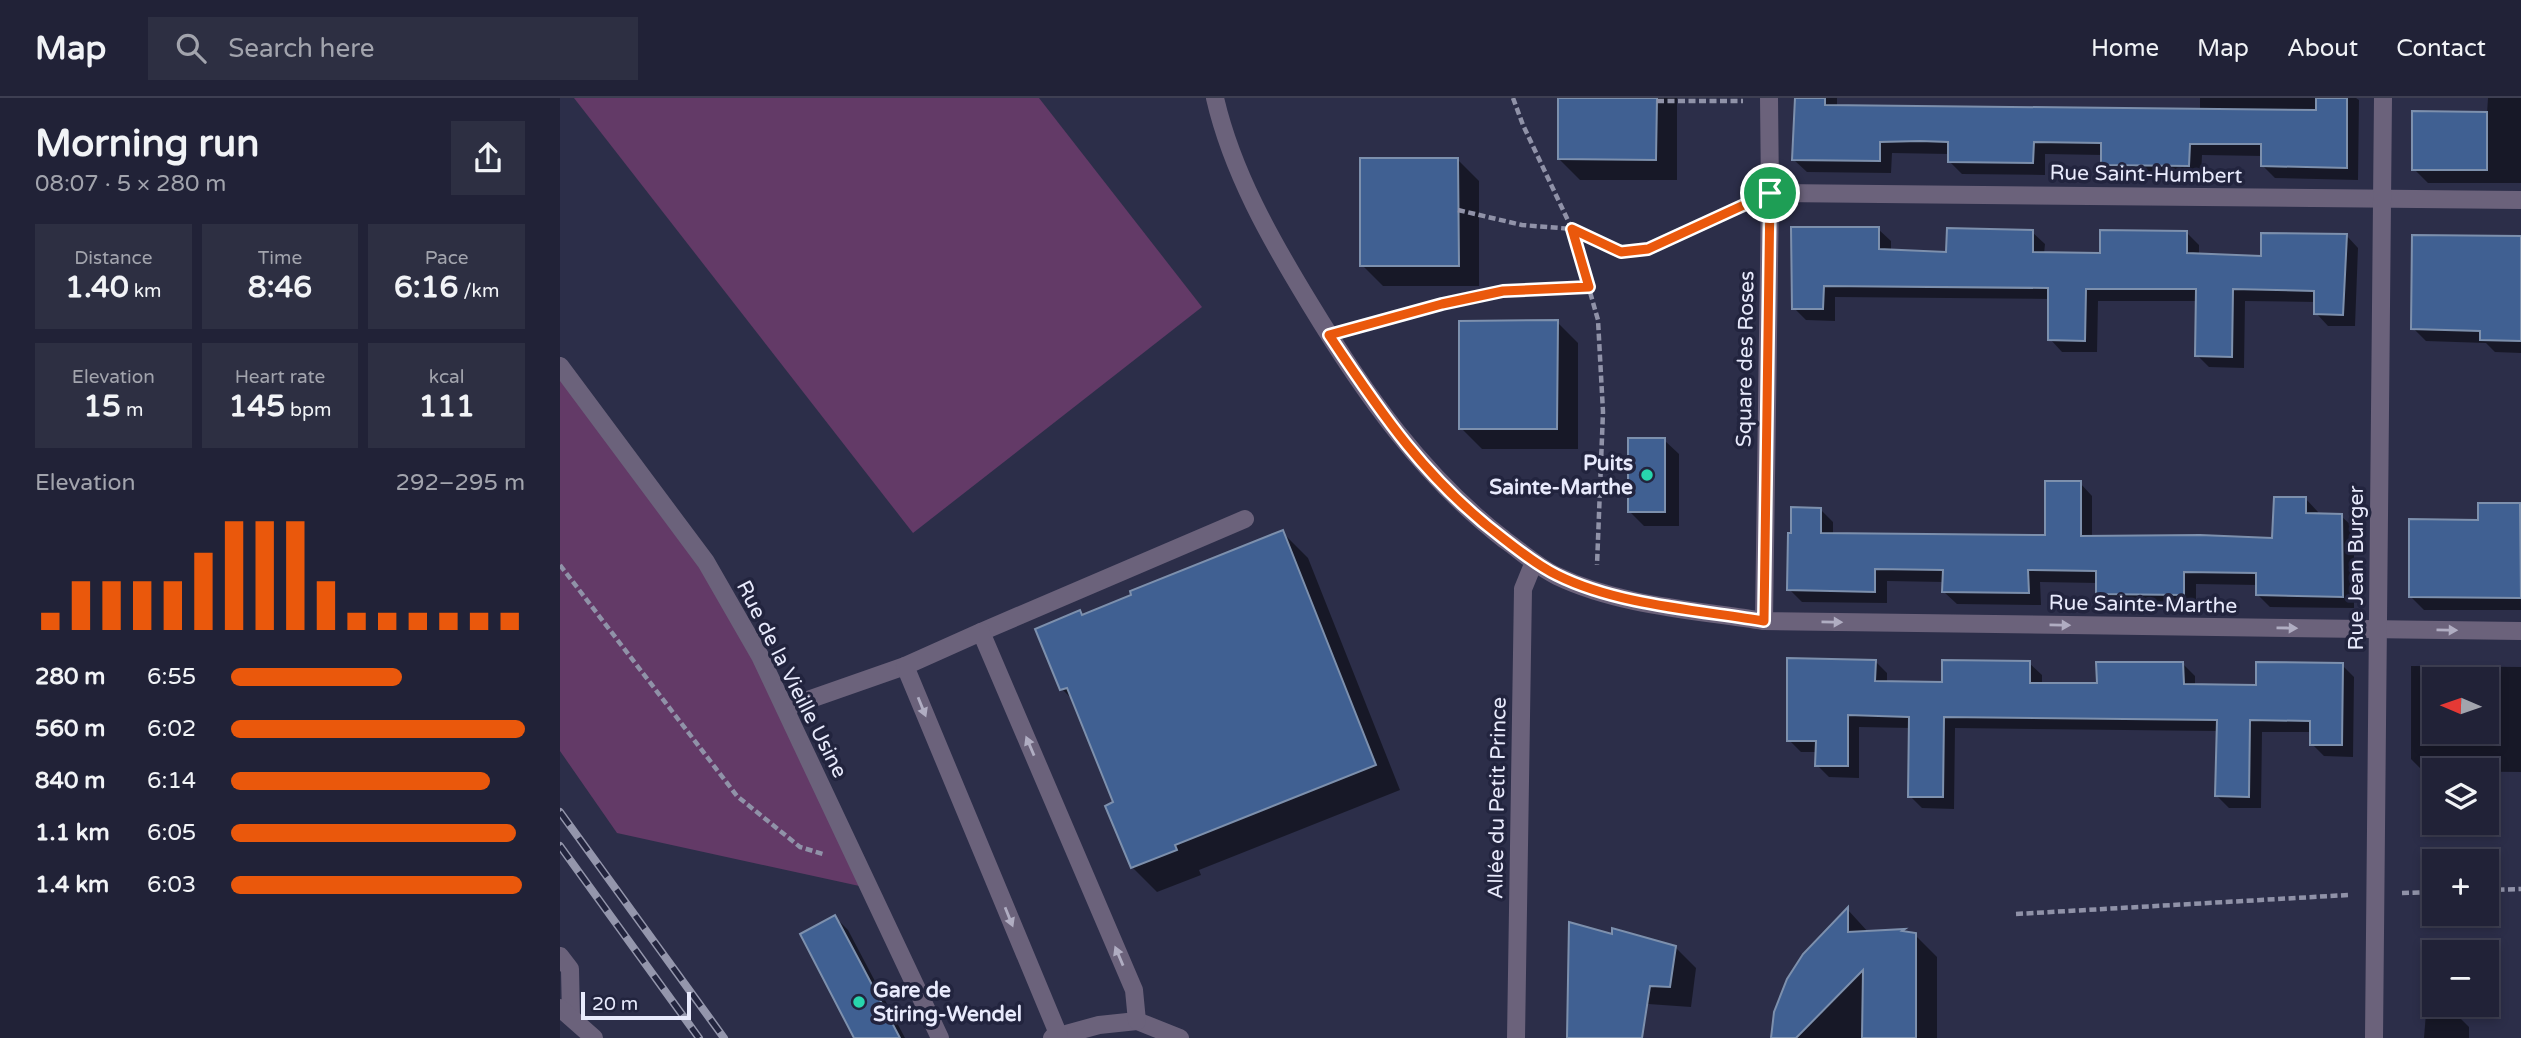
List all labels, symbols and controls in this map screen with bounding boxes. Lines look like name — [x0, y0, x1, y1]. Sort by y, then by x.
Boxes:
search box — [148, 17, 638, 80]
text: Map — [35, 29, 106, 68]
icon: search — [172, 29, 210, 67]
text: Search here — [228, 33, 374, 64]
text: Home — [2091, 34, 2159, 63]
text: Map — [2197, 34, 2249, 63]
text: About — [2287, 34, 2358, 63]
text: Contact — [2396, 34, 2486, 63]
text: Morning run — [35, 121, 259, 167]
button: share — [451, 121, 525, 195]
street label: Rue Saint-Humbert — [2049, 160, 2243, 189]
pin — [1740, 163, 1800, 223]
text: 08:07 · 5 × 280 m — [35, 170, 226, 198]
icon: arrive — [1751, 174, 1789, 212]
text: Distance — [74, 247, 152, 269]
text: Time — [258, 247, 302, 269]
text: Pace — [425, 247, 469, 269]
text: 1.40 — [65, 269, 129, 306]
text: 8:46 — [248, 269, 312, 306]
text: 6:16 — [394, 269, 458, 306]
street label: Square des Roses — [1731, 271, 1760, 447]
text: km — [129, 280, 162, 302]
text: /km — [458, 280, 499, 302]
text: Elevation — [72, 366, 155, 388]
text: Heart rate — [235, 366, 325, 388]
text: kcal — [429, 366, 465, 388]
text: 15 — [83, 388, 121, 425]
text: 145 — [229, 388, 285, 425]
text: 111 — [418, 388, 475, 425]
text: m — [121, 399, 143, 421]
text: bpm — [285, 399, 331, 421]
place label: Puits Sainte-Marthe — [1489, 451, 1633, 500]
marker: Puits Sainte-Marthe — [1639, 467, 1655, 483]
text: Elevation — [35, 469, 136, 497]
text: 292–295 m — [396, 469, 525, 497]
street label: Rue Jean Burger — [2344, 486, 2369, 650]
street label: Rue de la Vieille Usine — [731, 576, 852, 782]
street label: Rue Sainte-Marthe — [2048, 590, 2238, 619]
one-way arrow — [1822, 616, 1844, 628]
one-way arrow — [2049, 619, 2071, 631]
one-way arrow — [2277, 622, 2299, 634]
one-way arrow — [2436, 624, 2458, 636]
text: 280 m — [35, 663, 105, 691]
text: 6:55 — [147, 663, 196, 691]
north arrow — [2422, 667, 2499, 744]
map controls — [2422, 667, 2499, 1017]
one-way arrow — [917, 697, 928, 718]
street label: Allée du Petit Prince — [1483, 697, 1512, 899]
text: 560 m — [35, 715, 105, 743]
text: 6:02 — [147, 715, 196, 743]
one-way arrow — [1024, 736, 1035, 757]
button: layers — [2422, 758, 2499, 835]
text: 840 m — [35, 767, 105, 795]
text: 6:14 — [147, 767, 196, 795]
text: 1.1 km — [35, 819, 110, 847]
text: 6:05 — [147, 819, 196, 847]
button: + — [2422, 849, 2499, 926]
text: 1.4 km — [35, 871, 109, 899]
text: 6:03 — [147, 871, 196, 899]
one-way arrow — [1004, 907, 1015, 928]
button: − — [2422, 940, 2499, 1017]
one-way arrow — [1113, 945, 1124, 966]
place label: Gare de Stiring-Wendel — [873, 978, 1022, 1027]
scale bar — [581, 989, 691, 1021]
text: 20 m — [592, 993, 638, 1015]
marker: Gare de Stiring-Wendel — [851, 994, 867, 1010]

